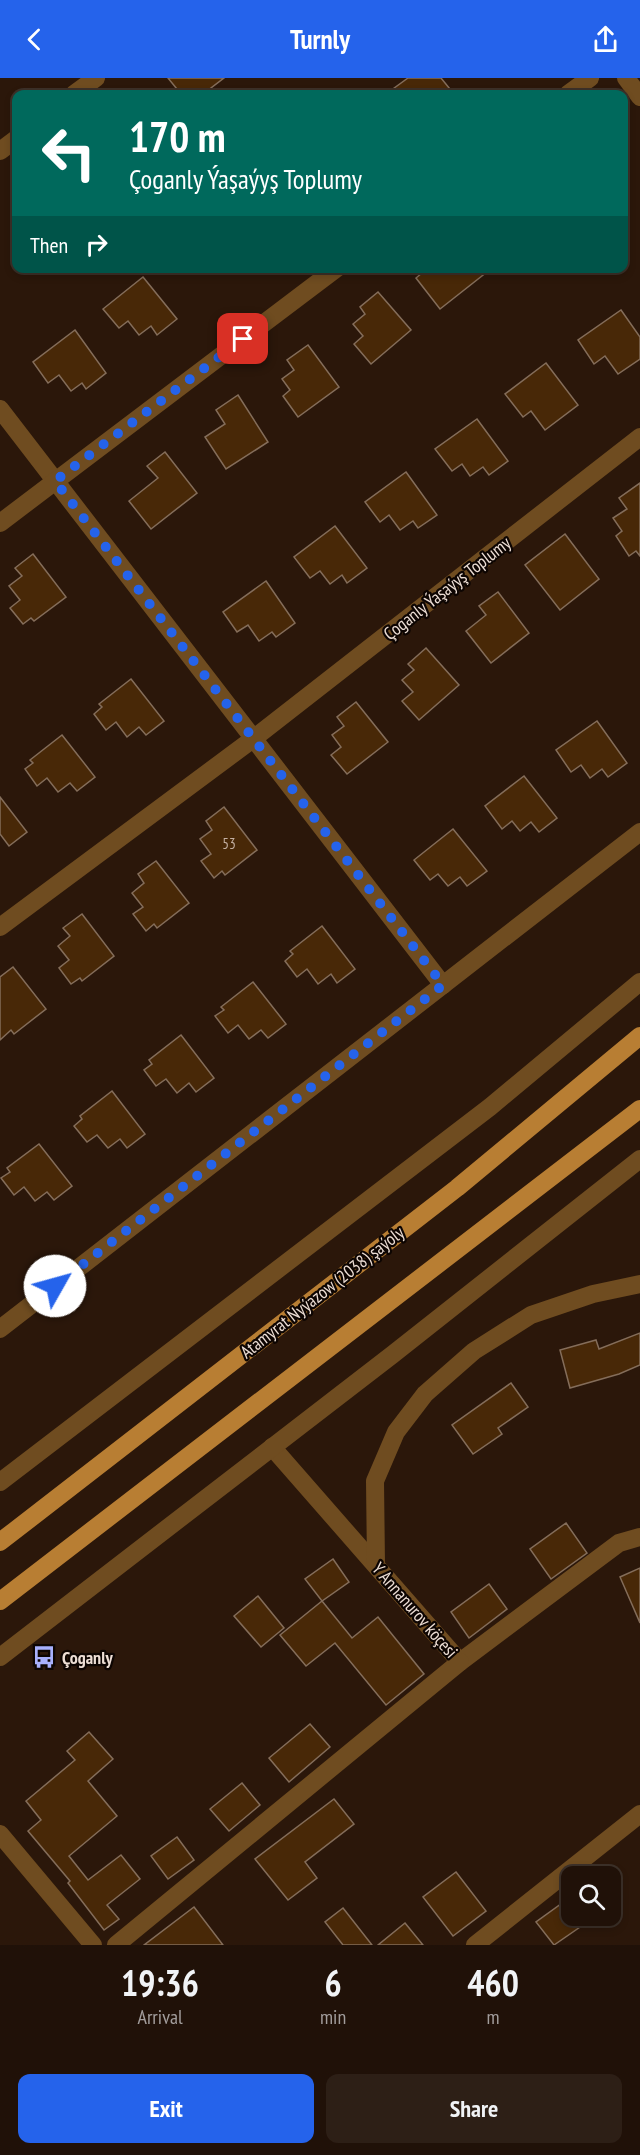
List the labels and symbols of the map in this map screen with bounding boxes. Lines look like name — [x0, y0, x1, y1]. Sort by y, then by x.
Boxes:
pin — [217, 313, 268, 364]
street label: Çoganly Ýaşaýyş Toplumy — [379, 531, 515, 645]
house number: 53 — [222, 834, 236, 853]
street label: Atamyrat Nyýazow (2038) şaýoly — [235, 1221, 409, 1363]
position arrow — [23, 1254, 87, 1318]
street label: Y Annanurov köçesi — [367, 1557, 463, 1663]
bus stop icon: Çoganly — [31, 1644, 57, 1670]
place label: Çoganly — [62, 1646, 114, 1669]

